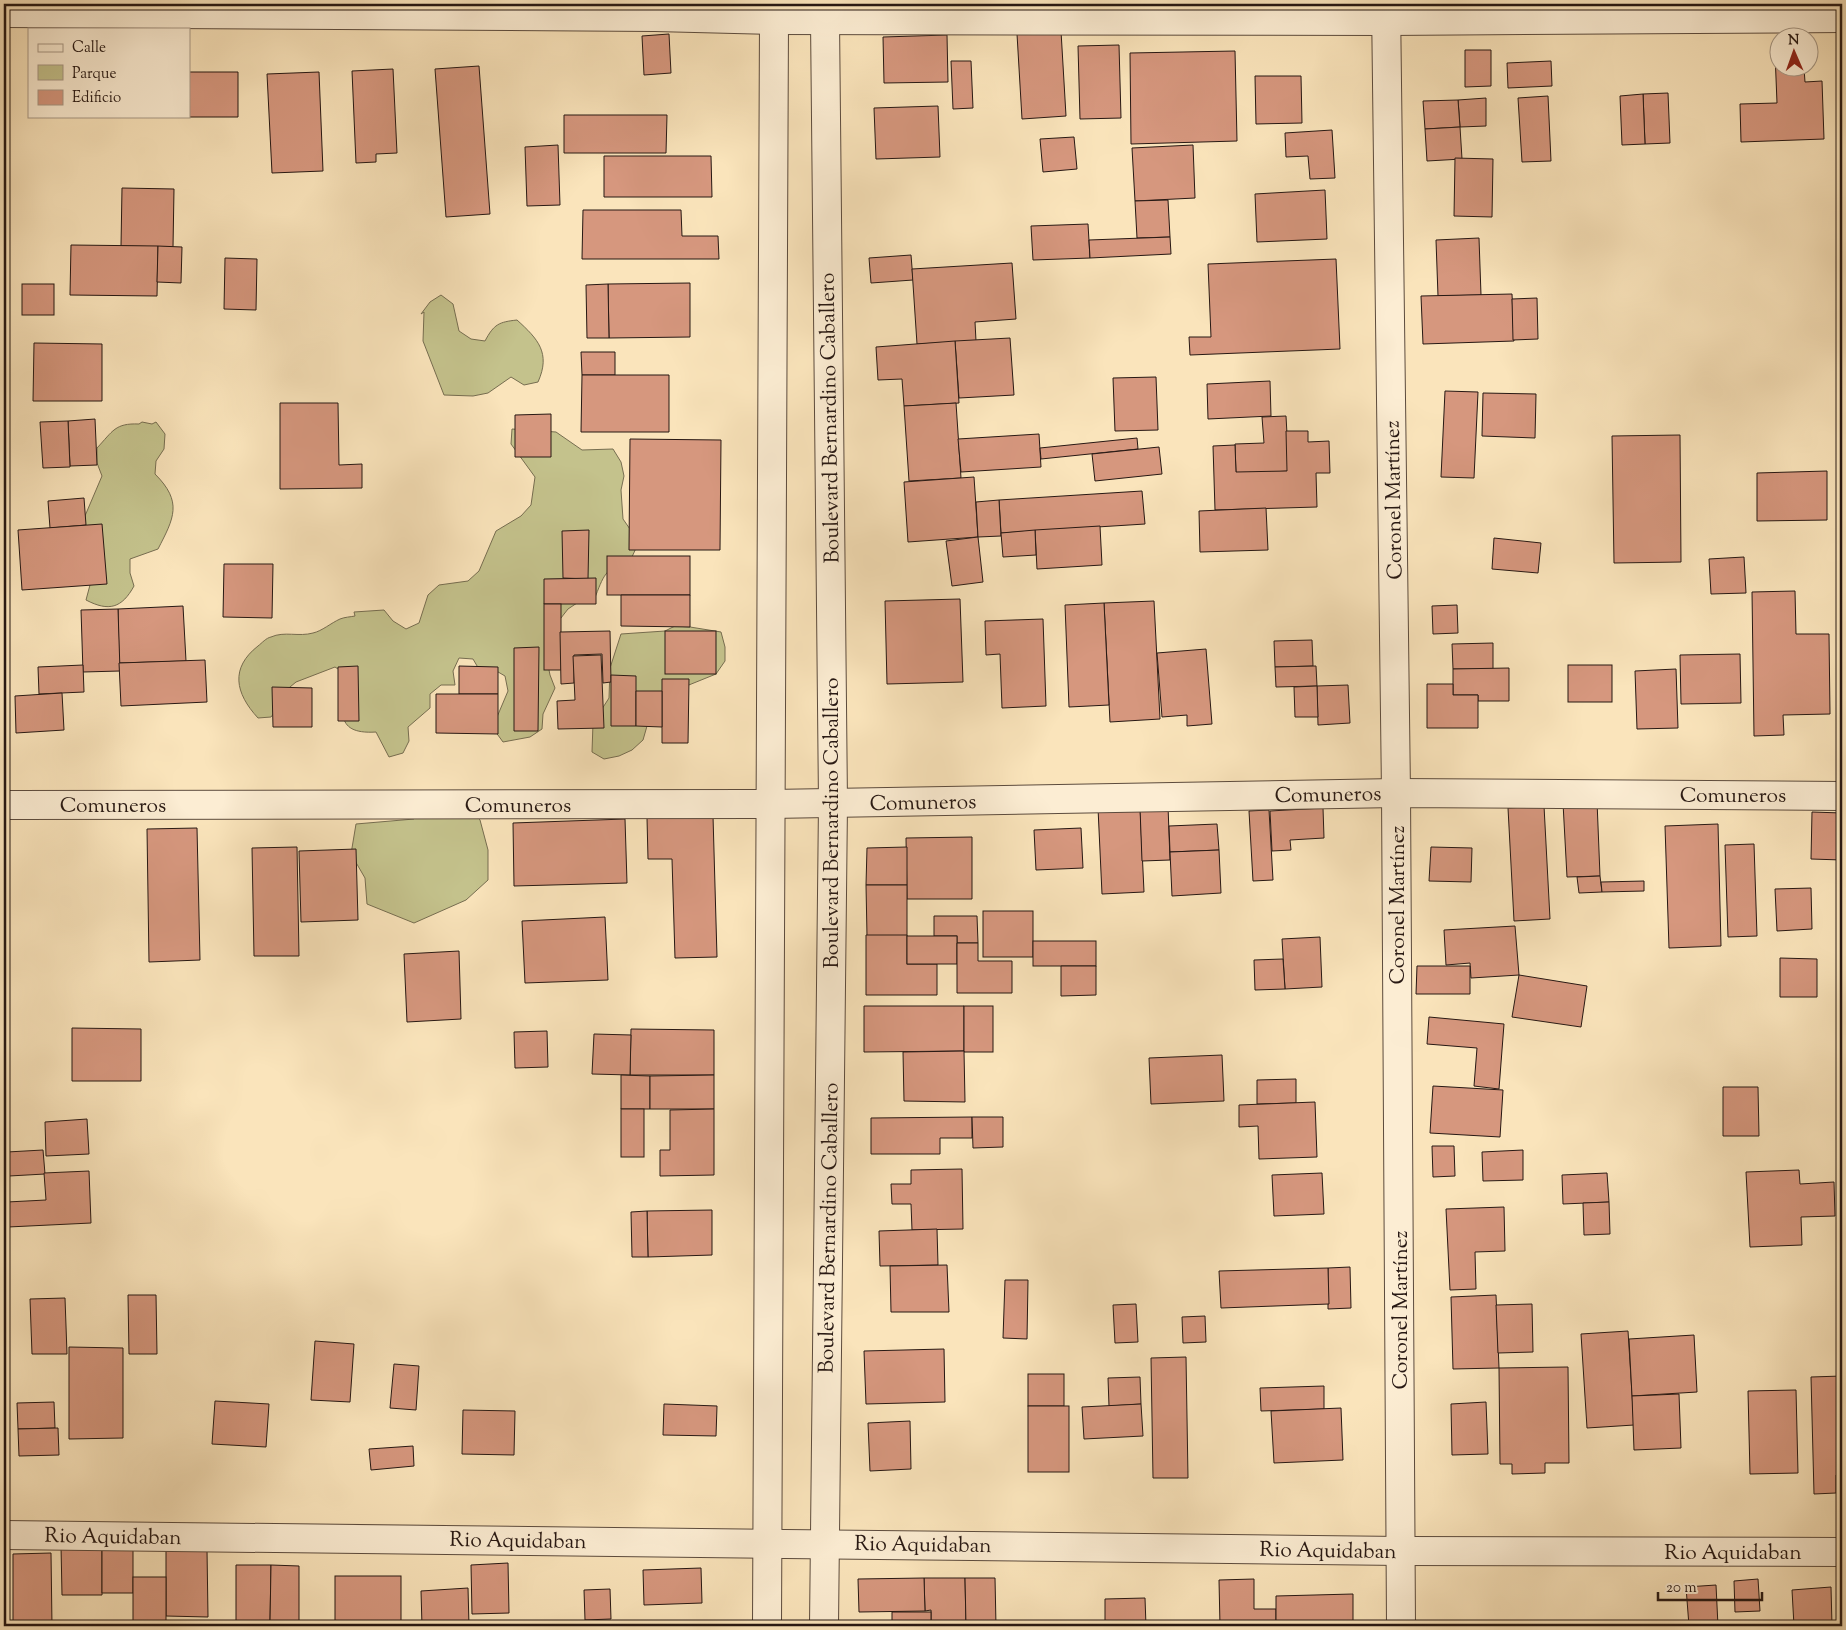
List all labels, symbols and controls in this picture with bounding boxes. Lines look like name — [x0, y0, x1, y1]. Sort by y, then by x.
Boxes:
legend — [28, 28, 190, 118]
north arrow — [1768, 28, 1818, 78]
text: N — [1788, 31, 1800, 51]
text: Calle — [72, 38, 106, 59]
text: Parque — [72, 64, 116, 85]
text: Edificio — [72, 88, 121, 109]
street label: Boulevard Bernardino Caballero — [813, 272, 849, 564]
street label: Coronel Martínez — [1379, 420, 1411, 580]
street label: Boulevard Bernardino Caballero — [818, 678, 848, 969]
street label: Comuneros — [1274, 780, 1382, 812]
street label: Comuneros — [1680, 782, 1786, 812]
street label: Comuneros — [869, 788, 977, 820]
street label: Comuneros — [60, 792, 166, 822]
street label: Comuneros — [465, 792, 571, 822]
street label: Coronel Martínez — [1384, 825, 1414, 985]
street label: Boulevard Bernardino Caballero — [812, 1082, 848, 1374]
street label: Coronel Martínez — [1387, 1230, 1417, 1390]
street label: Rio Aquidaban — [44, 1522, 182, 1554]
street label: Rio Aquidaban — [449, 1526, 587, 1558]
street label: Rio Aquidaban — [854, 1530, 992, 1562]
street label: Rio Aquidaban — [1259, 1536, 1397, 1568]
street label: Rio Aquidaban — [1664, 1539, 1802, 1569]
scale bar — [1658, 1570, 1762, 1602]
text: 20 m — [1666, 1578, 1697, 1599]

